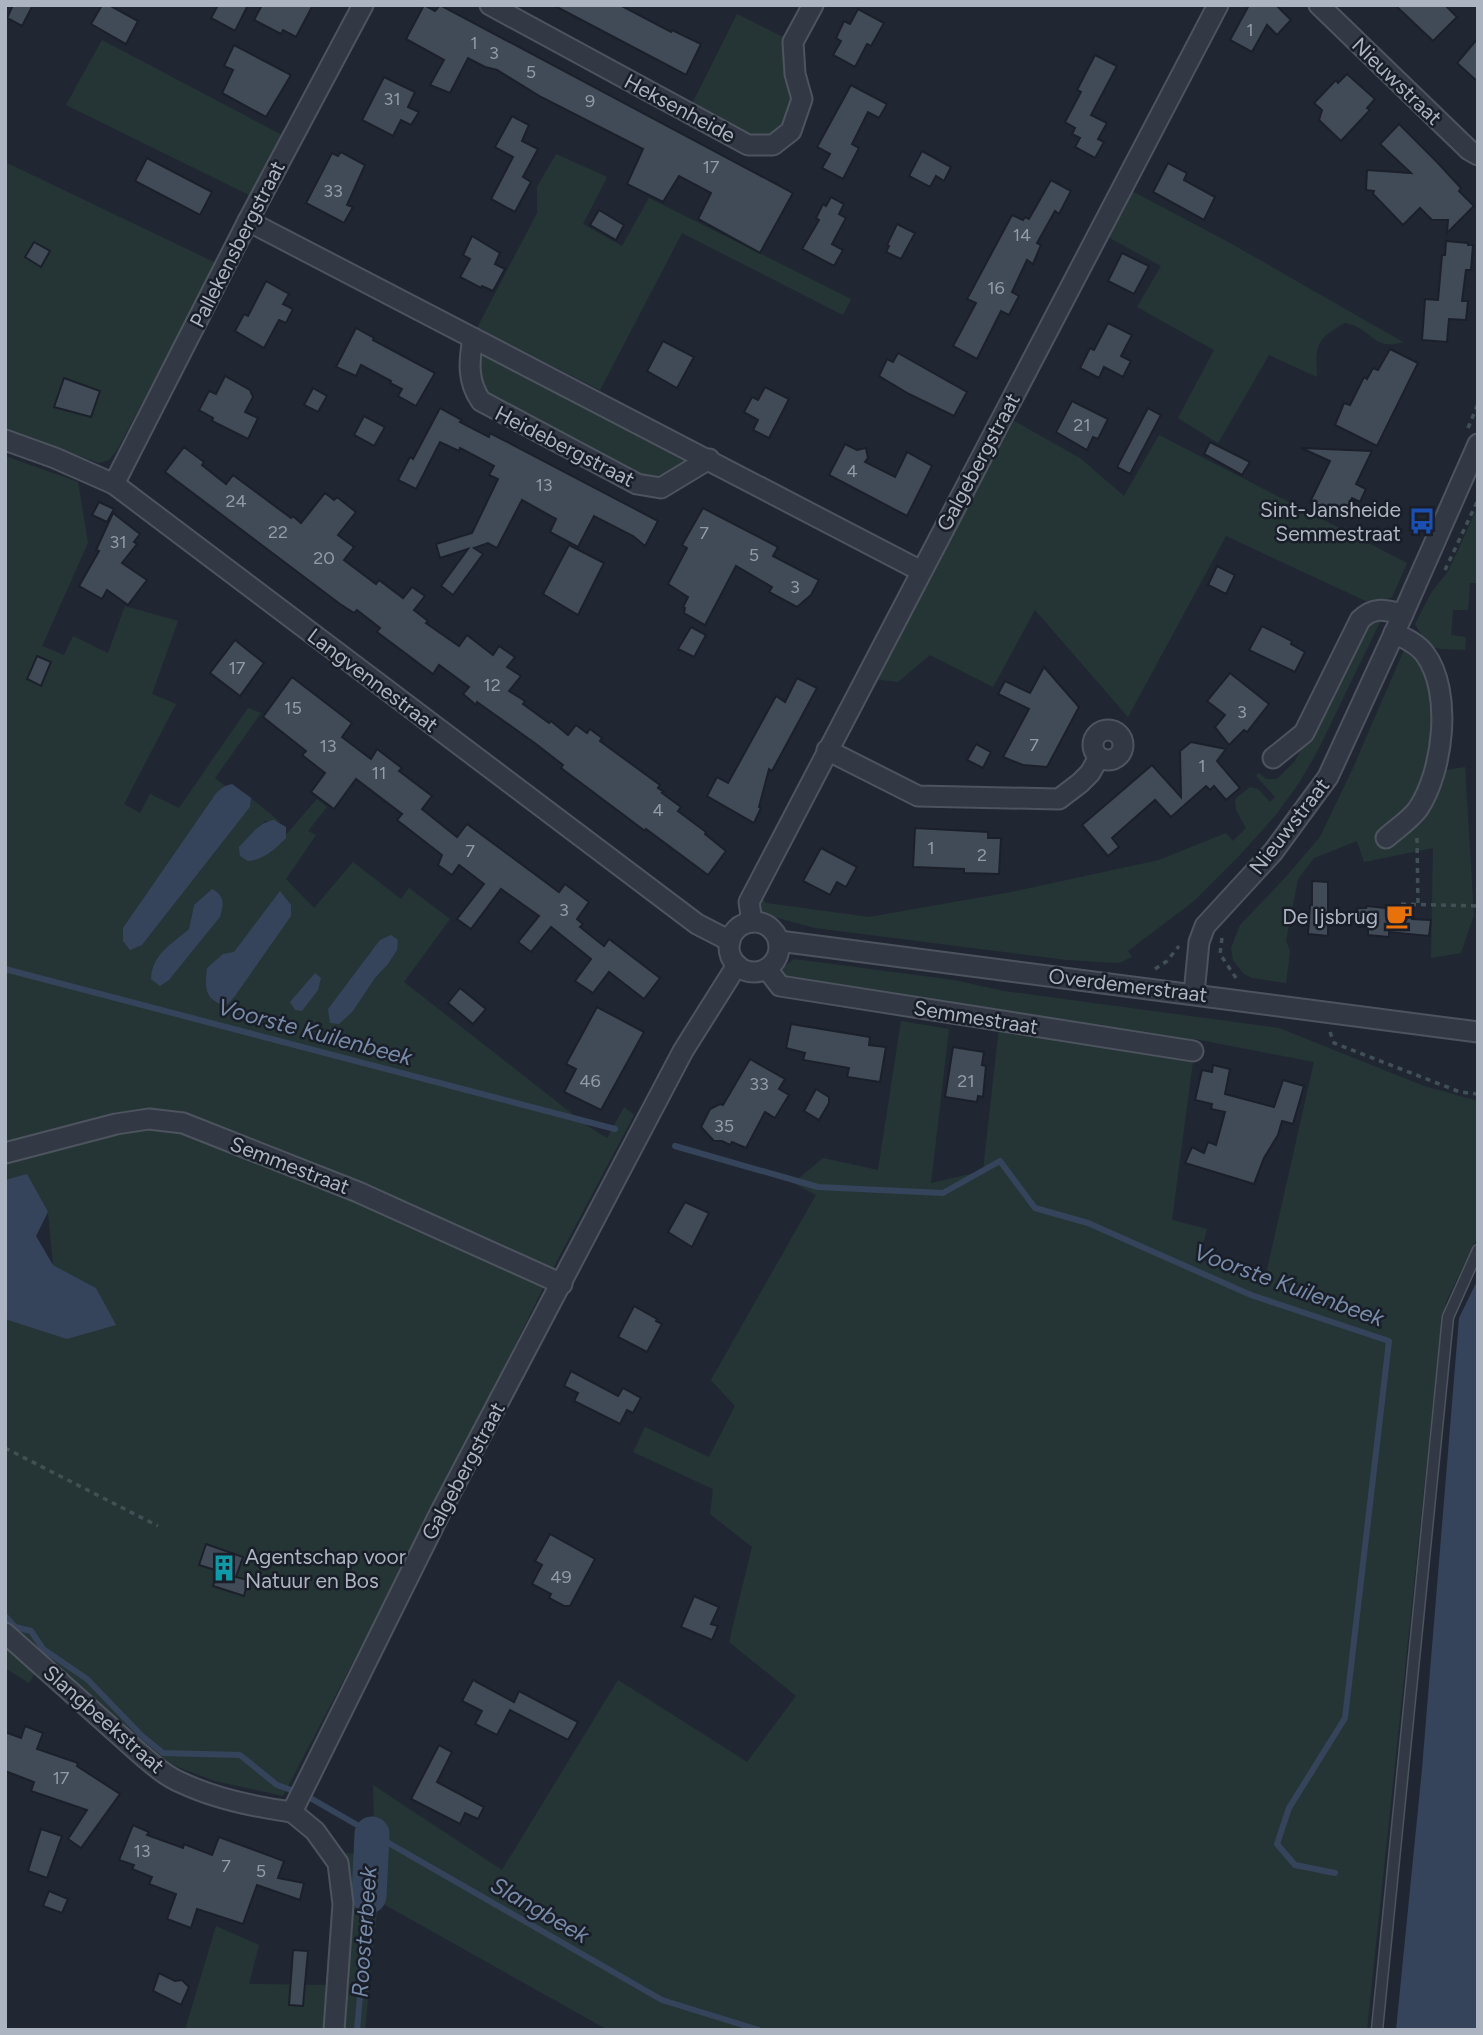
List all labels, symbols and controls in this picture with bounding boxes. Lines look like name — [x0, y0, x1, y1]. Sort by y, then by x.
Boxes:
house number: 1 — [1246, 19, 1254, 41]
house number: 1 — [470, 32, 478, 54]
street label: Nieuwstraat — [1347, 32, 1447, 130]
house number: 3 — [489, 42, 499, 64]
house number: 5 — [526, 61, 536, 83]
street label: Heksenheide — [620, 68, 740, 148]
house number: 31 — [383, 88, 401, 110]
house number: 9 — [585, 90, 595, 112]
street label: Pallekensbergstraat — [184, 156, 290, 332]
house number: 17 — [702, 156, 720, 178]
house number: 33 — [323, 180, 343, 202]
house number: 14 — [1013, 224, 1031, 246]
house number: 16 — [987, 277, 1005, 299]
street label: Galgebergstraat — [931, 389, 1025, 535]
street label: Heidebergstraat — [491, 400, 639, 492]
house number: 21 — [1073, 414, 1091, 436]
house number: 4 — [846, 460, 858, 482]
house number: 13 — [535, 474, 553, 496]
house number: 24 — [225, 490, 247, 512]
place label: Sint-Jansheide Semmestraat — [1260, 497, 1401, 546]
bus stop icon: Sint-Jansheide Semmestraat — [1407, 506, 1437, 536]
house number: 22 — [268, 521, 288, 543]
house number: 7 — [699, 522, 709, 544]
house number: 31 — [109, 531, 127, 553]
house number: 5 — [749, 544, 759, 566]
house number: 20 — [313, 547, 335, 569]
house number: 3 — [790, 576, 800, 598]
street label: Langvennestraat — [303, 623, 443, 737]
house number: 17 — [228, 657, 246, 679]
house number: 12 — [483, 674, 501, 696]
house number: 15 — [284, 697, 302, 719]
house number: 3 — [1237, 701, 1247, 723]
house number: 7 — [1029, 734, 1039, 756]
house number: 13 — [319, 735, 337, 757]
house number: 1 — [1198, 755, 1206, 777]
house number: 11 — [372, 762, 386, 784]
street label: Nieuwstraat — [1244, 773, 1334, 879]
house number: 4 — [652, 799, 664, 821]
house number: 1 — [927, 837, 935, 859]
house number: 7 — [465, 840, 475, 862]
house number: 2 — [977, 844, 987, 866]
house number: 3 — [559, 899, 569, 921]
cafe icon: De Ijsbrug — [1384, 901, 1414, 931]
place label: De Ijsbrug — [1282, 904, 1378, 929]
street label: Overdemerstraat — [1047, 963, 1209, 1007]
water label: Voorste Kuilenbeek — [215, 993, 416, 1072]
street label: Semmestraat — [912, 995, 1040, 1039]
house number: 46 — [579, 1070, 601, 1092]
house number: 21 — [957, 1070, 975, 1092]
house number: 33 — [749, 1073, 769, 1095]
house number: 35 — [714, 1115, 734, 1137]
street label: Semmestraat — [227, 1131, 353, 1199]
water label: Voorste Kuilenbeek — [1190, 1238, 1389, 1333]
street label: Galgebergstraat — [416, 1398, 510, 1544]
place label: Agentschap voor Natuur en Bos — [245, 1544, 406, 1593]
building icon: Agentschap voor Natuur en Bos — [209, 1553, 239, 1583]
house number: 49 — [550, 1566, 572, 1588]
street label: Slangbeekstraat — [38, 1660, 170, 1778]
house number: 17 — [52, 1767, 70, 1789]
house number: 13 — [133, 1840, 151, 1862]
house number: 7 — [221, 1855, 231, 1877]
house number: 5 — [256, 1860, 266, 1882]
water label: Roosterbeek — [345, 1865, 383, 1998]
water label: Slangbeek — [486, 1871, 595, 1950]

